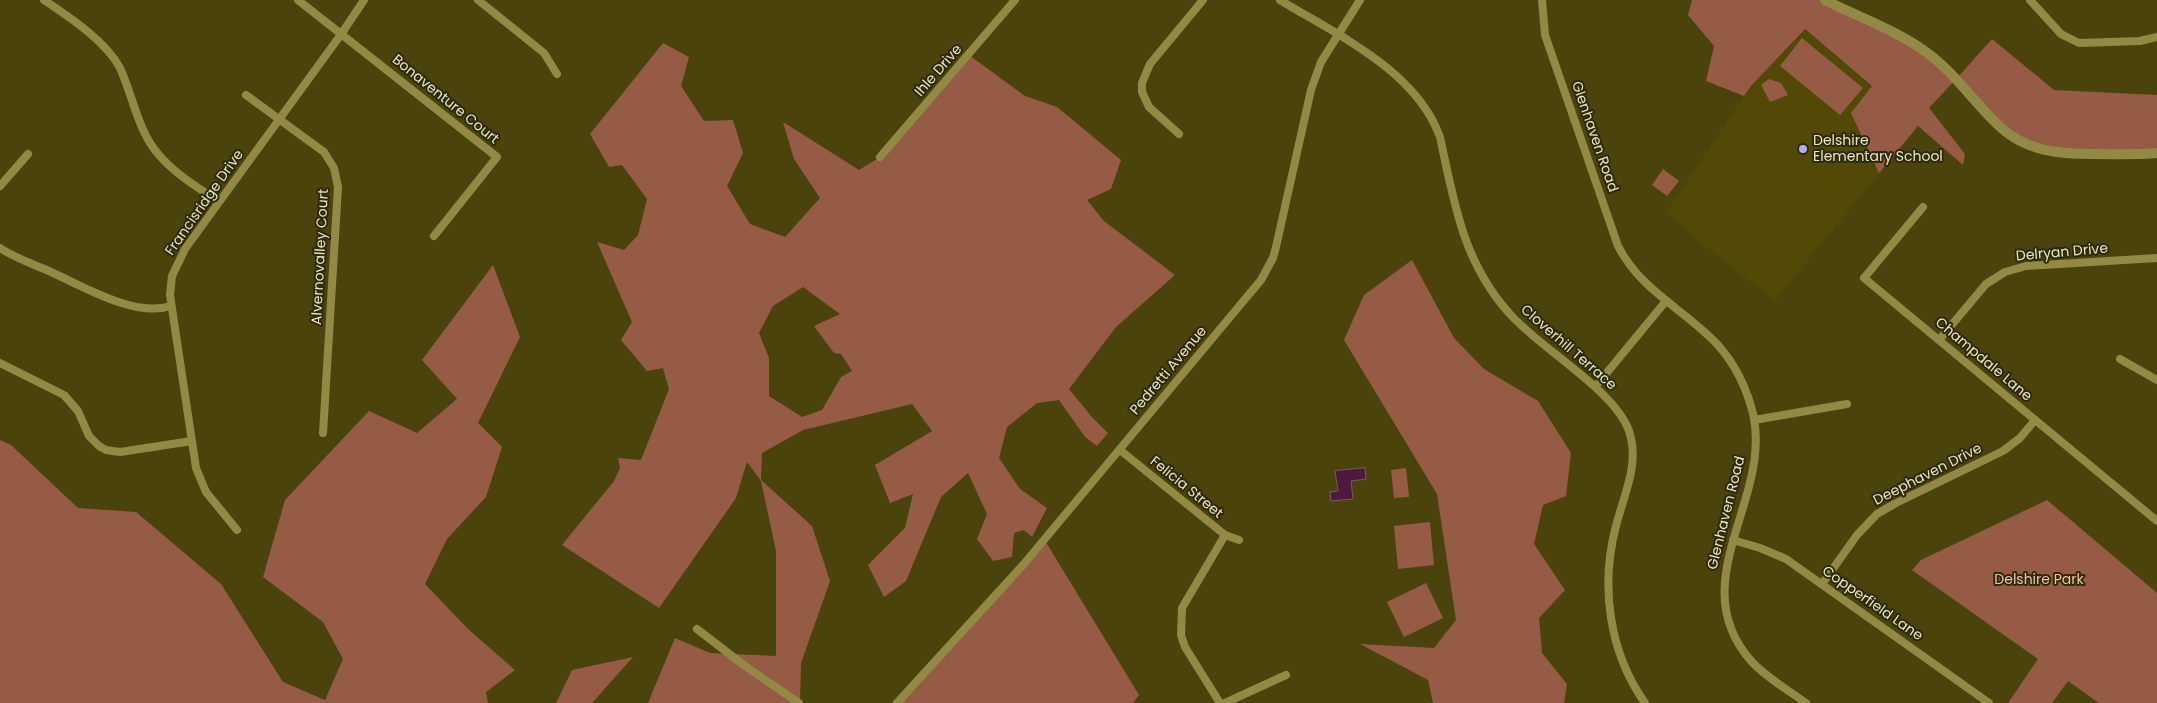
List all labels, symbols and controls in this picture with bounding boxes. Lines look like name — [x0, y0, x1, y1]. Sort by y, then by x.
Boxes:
street label: Ihle Drive — [912, 42, 966, 100]
street label: Bonaventure Court — [388, 52, 502, 148]
street label: Glenhaven Road — [1567, 79, 1621, 195]
place label: Delshire Elementary School — [1813, 133, 1943, 166]
marker: Delshire Elementary School — [1797, 143, 1809, 155]
street label: Francisridge Drive — [162, 147, 248, 259]
street label: Alvernovalley Court — [309, 189, 333, 325]
street label: Delryan Drive — [2015, 241, 2109, 265]
street label: Cloverhill Terrace — [1517, 302, 1619, 394]
street label: Champdale Lane — [1931, 315, 2035, 405]
street label: Pedretti Avenue — [1127, 323, 1211, 419]
street label: Deephaven Drive — [1871, 440, 1985, 510]
street label: Felicia Street — [1146, 454, 1226, 522]
street label: Glenhaven Road — [1705, 455, 1749, 571]
street label: Copperfield Lane — [1818, 563, 1926, 645]
park label: Delshire Park — [1994, 572, 2084, 588]

